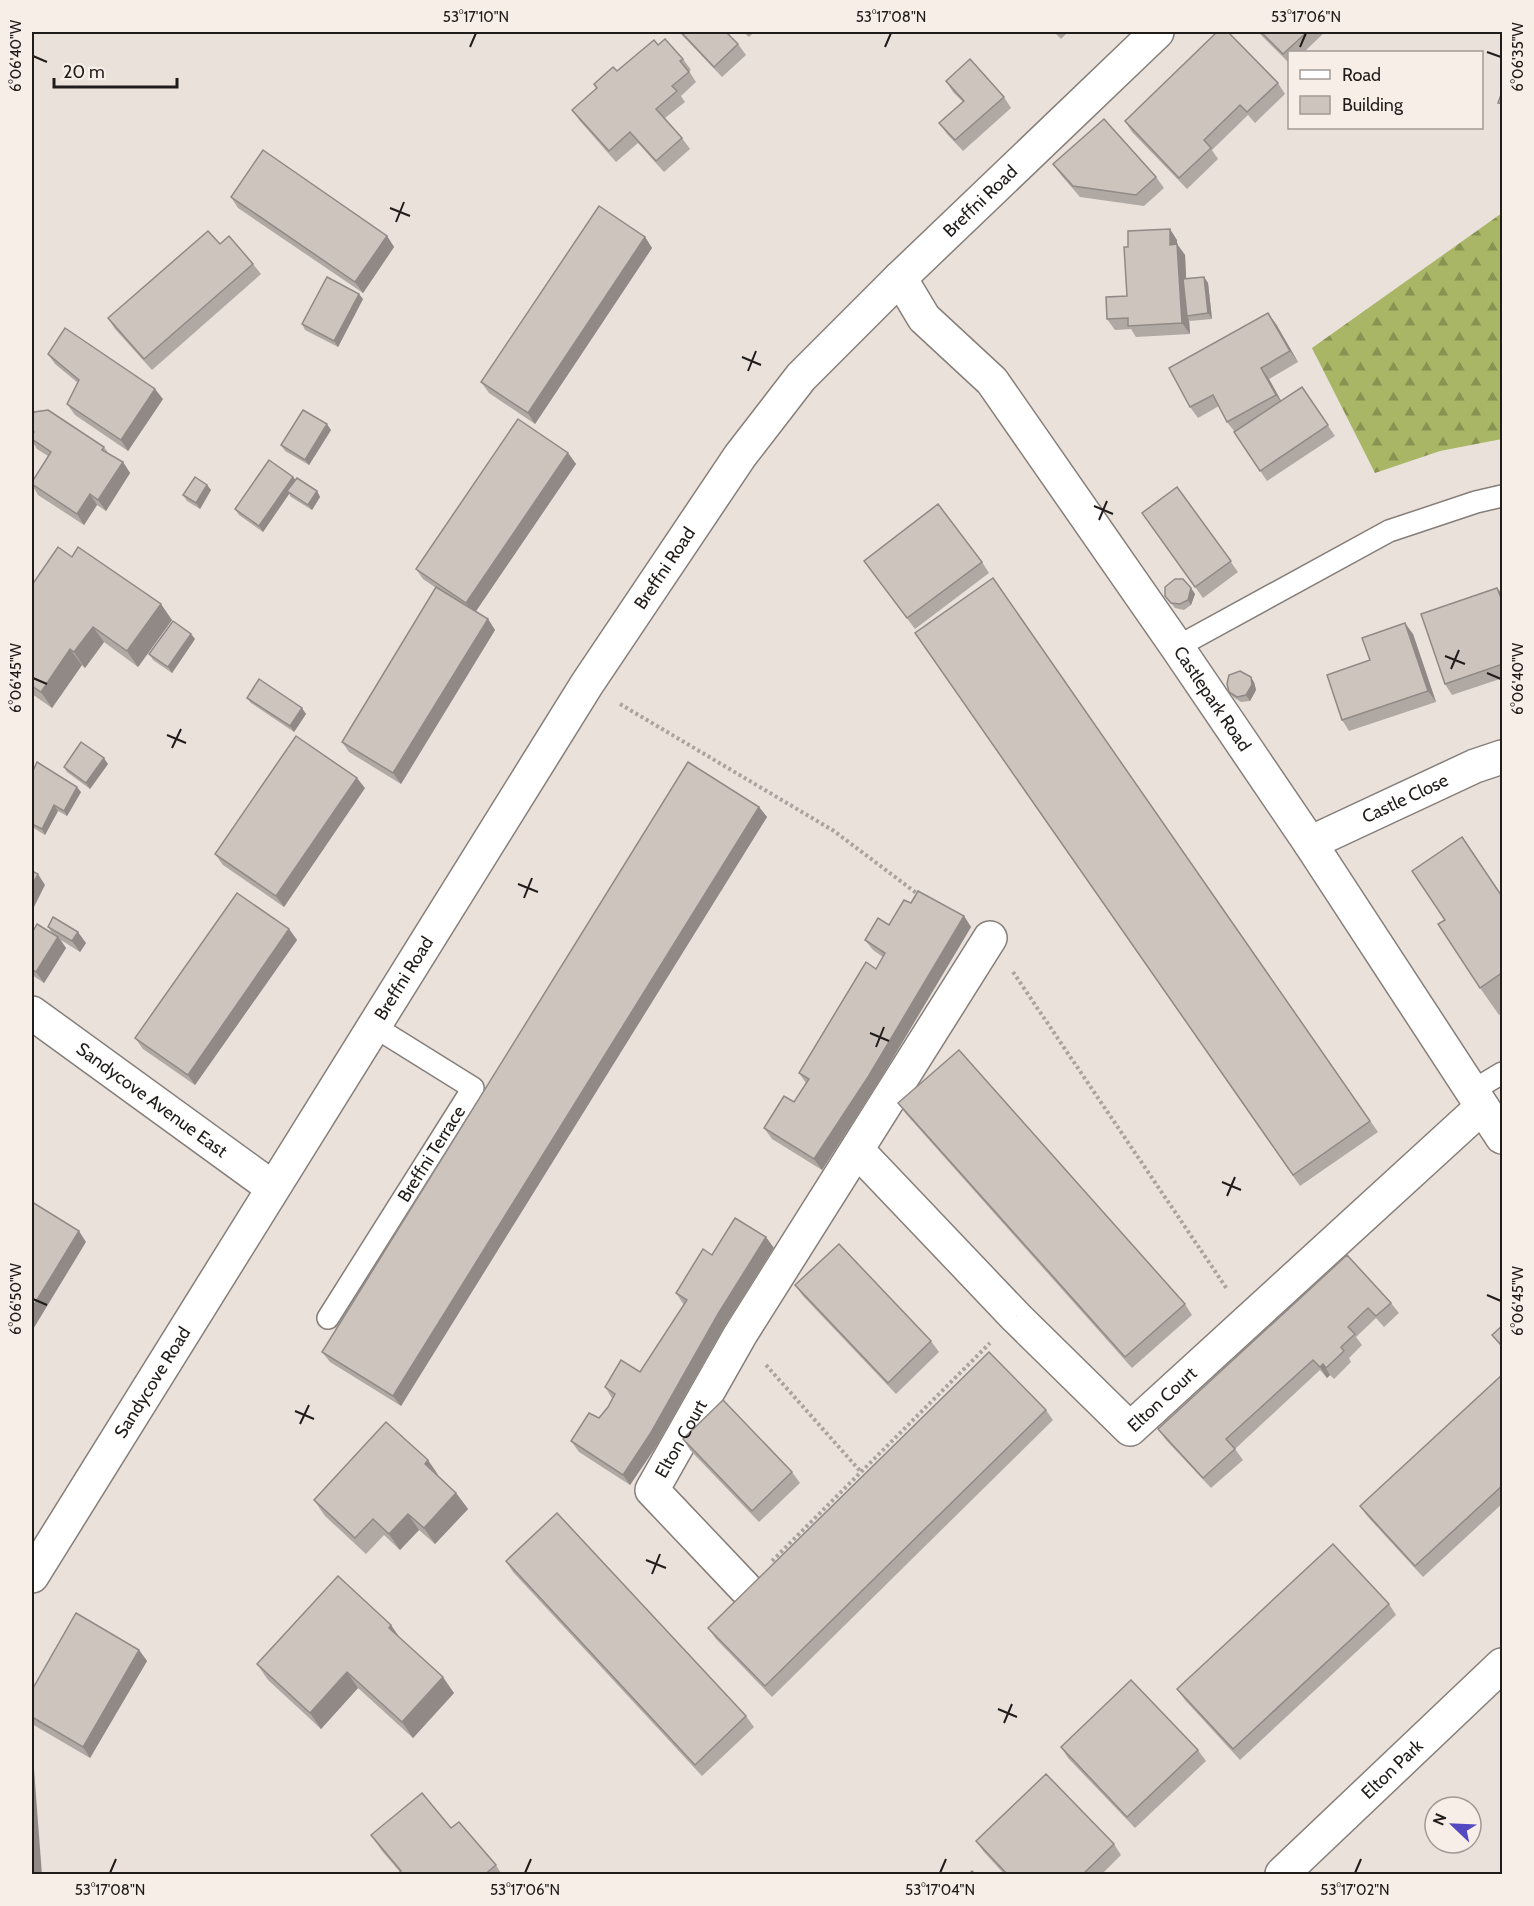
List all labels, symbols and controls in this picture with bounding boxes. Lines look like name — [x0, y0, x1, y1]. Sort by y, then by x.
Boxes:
text: 53°17'10"N — [443, 8, 509, 26]
text: 53°17'08"N — [856, 8, 926, 26]
text: 53°17'06"N — [1271, 8, 1341, 26]
text: 6°06'40"W — [7, 19, 25, 92]
text: 6°06'35"W — [1509, 21, 1527, 92]
scale bar — [54, 51, 177, 89]
legend — [1288, 51, 1483, 129]
text: 20 m — [63, 61, 105, 83]
text: Road — [1342, 64, 1381, 86]
text: Building — [1342, 94, 1404, 116]
street label: Breffni Road — [939, 161, 1022, 242]
street label: Breffni Road — [629, 523, 700, 613]
text: 6°06'45"W — [7, 642, 25, 713]
street label: Castlepark Road — [1169, 642, 1256, 756]
text: 6°06'40"W — [1509, 642, 1527, 715]
street label: Castle Close — [1359, 769, 1452, 828]
street label: Breffni Road — [370, 932, 438, 1024]
street label: Sandycove Avenue East — [72, 1038, 232, 1162]
street label: Breffni Terrace — [393, 1102, 470, 1206]
text: 6°06'50"W — [7, 1262, 25, 1335]
text: 6°06'45"W — [1509, 1265, 1527, 1336]
street label: Sandycove Road — [110, 1323, 195, 1442]
street label: Elton Court — [1123, 1362, 1201, 1437]
street label: Elton Court — [650, 1396, 712, 1482]
street label: Elton Park — [1357, 1734, 1428, 1804]
north arrow — [1423, 1795, 1483, 1855]
text: N — [1429, 1810, 1451, 1828]
text: 53°17'08"N — [75, 1881, 145, 1899]
text: 53°17'06"N — [490, 1881, 560, 1899]
text: 53°17'04"N — [905, 1881, 975, 1899]
text: 53°17'02"N — [1320, 1881, 1390, 1899]

